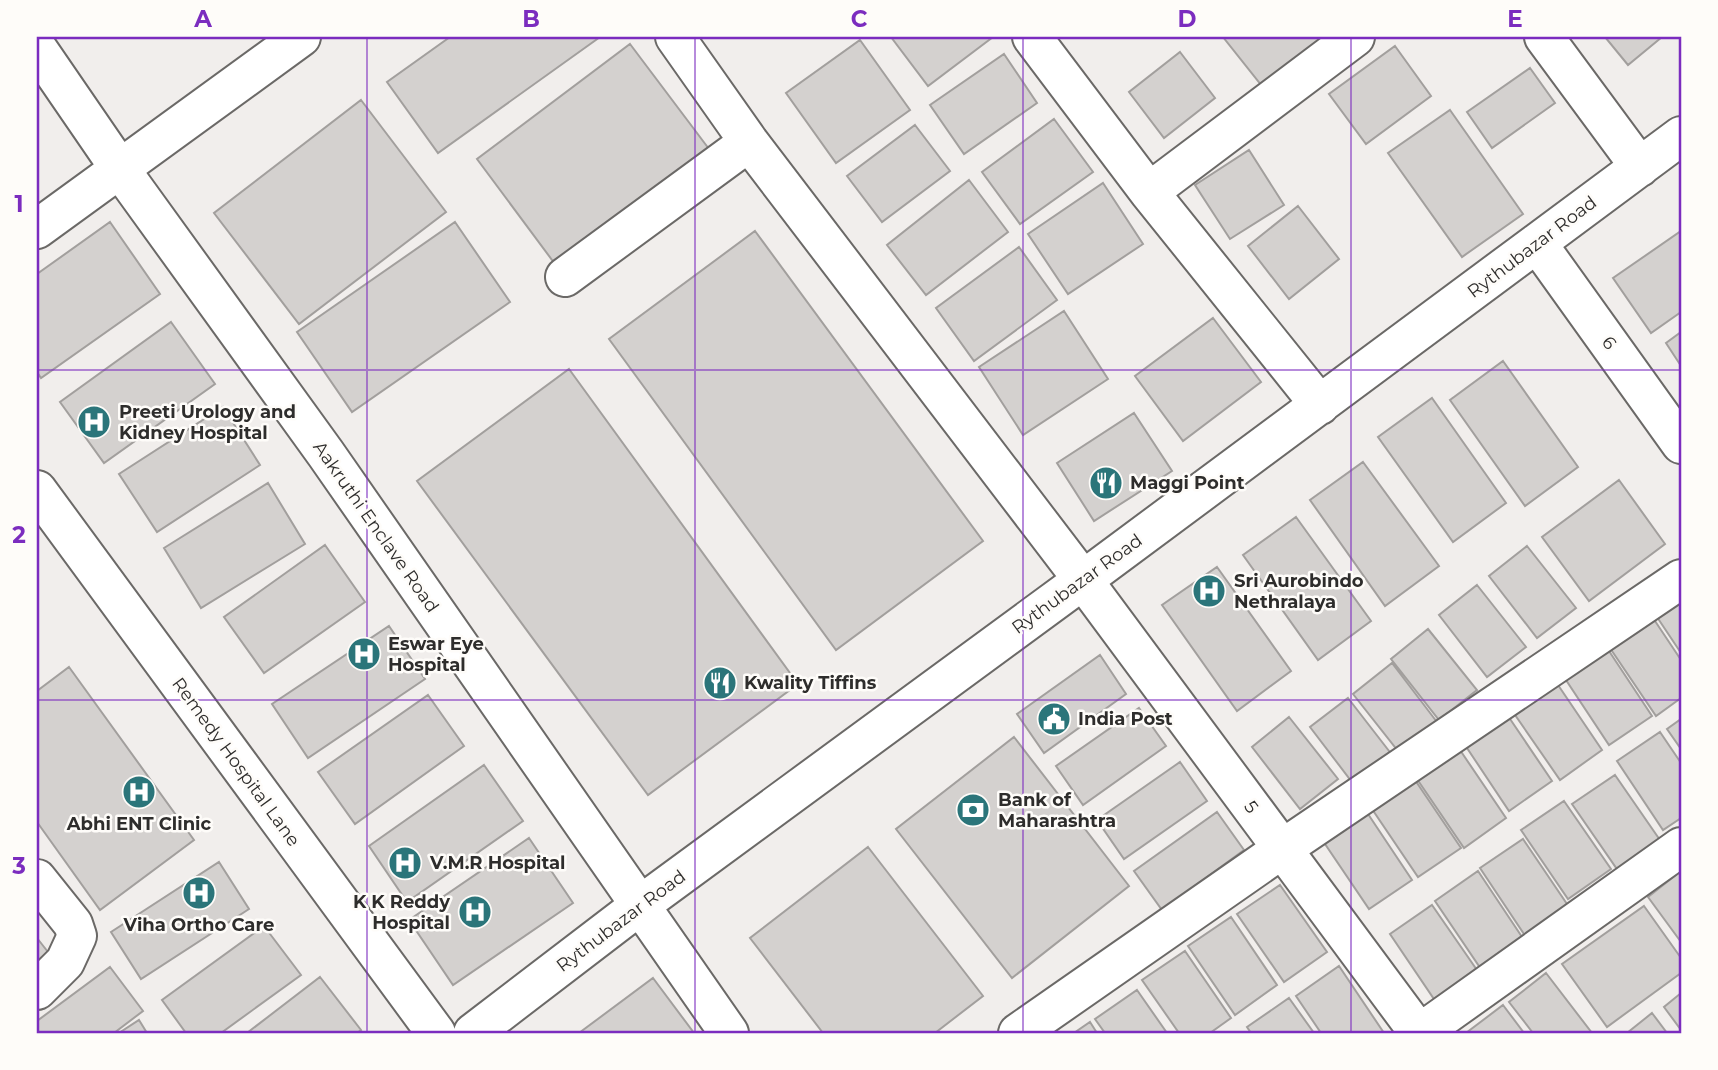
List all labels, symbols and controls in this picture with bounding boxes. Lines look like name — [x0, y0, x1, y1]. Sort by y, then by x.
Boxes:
text: A — [193, 5, 212, 33]
text: B — [522, 5, 540, 33]
text: C — [851, 5, 868, 33]
text: D — [1178, 5, 1197, 33]
text: E — [1507, 5, 1523, 33]
text: 1 — [14, 190, 24, 218]
street label: Rythubazar Road — [1463, 191, 1601, 303]
street label: 6 — [1597, 332, 1621, 354]
place label: Preeti Urology and Kidney Hospital — [119, 401, 296, 444]
hospital icon: Preeti Urology and Kidney Hospital — [75, 403, 113, 441]
street label: Aakruthi Enclave Road — [308, 437, 444, 617]
restaurant icon: Maggi Point — [1087, 464, 1125, 502]
place label: Maggi Point — [1130, 472, 1245, 494]
text: 2 — [12, 521, 26, 549]
street label: Rythubazar Road — [1007, 529, 1147, 639]
place label: Sri Aurobindo Nethralaya — [1234, 570, 1364, 613]
hospital icon: Sri Aurobindo Nethralaya — [1190, 572, 1228, 610]
place label: Eswar Eye Hospital — [388, 633, 484, 676]
hospital icon: Eswar Eye Hospital — [345, 635, 383, 673]
restaurant icon: Kwality Tiffins — [701, 664, 739, 702]
place label: Kwality Tiffins — [744, 672, 877, 694]
street label: Remedy Hospital Lane — [167, 673, 305, 851]
public building icon: India Post — [1035, 700, 1073, 738]
place label: India Post — [1078, 708, 1173, 730]
hospital icon: Abhi ENT Clinic — [120, 773, 158, 811]
place label: Bank of Maharashtra — [998, 789, 1116, 832]
bank icon: Bank of Maharashtra — [954, 791, 992, 829]
street label: 5 — [1239, 796, 1263, 818]
place label: Abhi ENT Clinic — [66, 813, 212, 835]
hospital icon: V.M.R Hospital — [386, 844, 424, 882]
text: 3 — [11, 852, 26, 880]
place label: V.M.R Hospital — [429, 852, 565, 874]
street label: Rythubazar Road — [552, 865, 690, 977]
hospital icon: Viha Ortho Care — [180, 874, 218, 912]
place label: K K Reddy Hospital — [353, 891, 450, 934]
hospital icon: K K Reddy Hospital — [456, 893, 494, 931]
place label: Viha Ortho Care — [123, 914, 274, 936]

